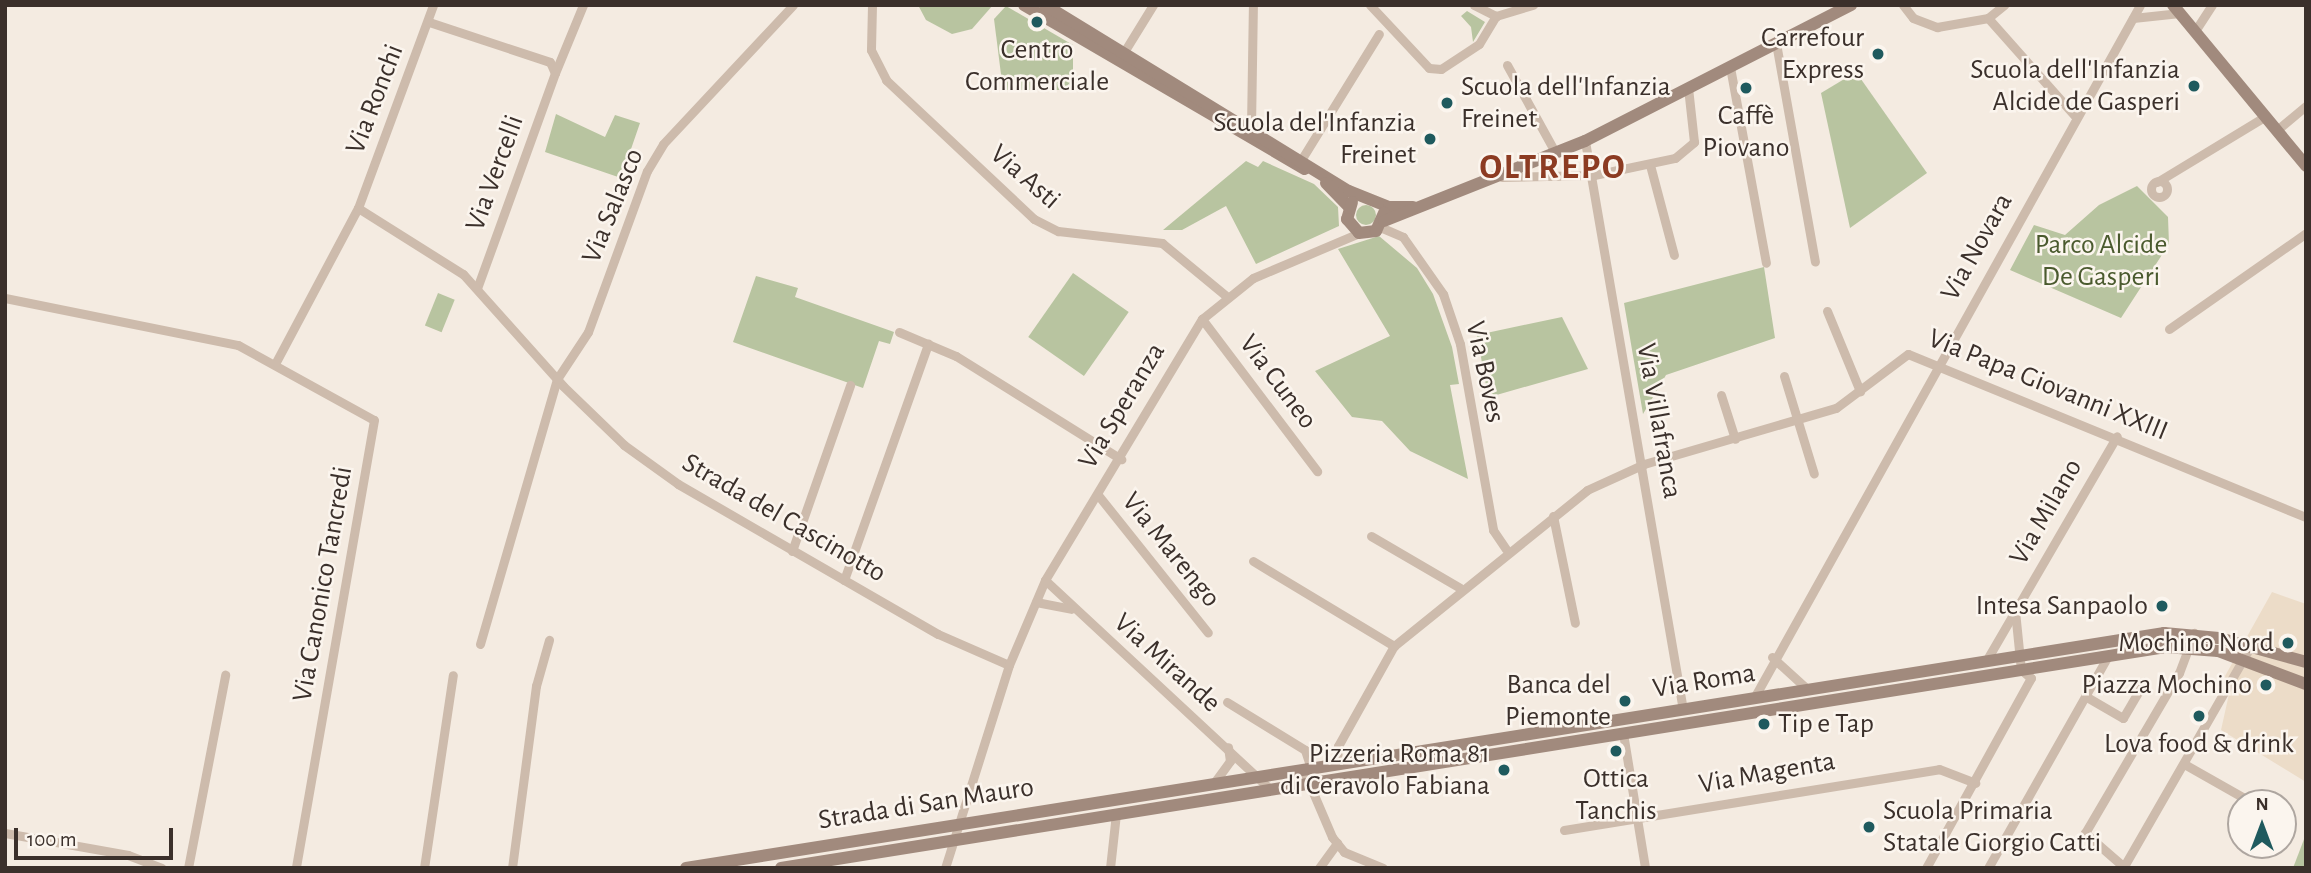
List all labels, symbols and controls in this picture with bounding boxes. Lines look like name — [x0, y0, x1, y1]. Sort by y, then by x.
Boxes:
marker: Centro Commerciale — [1029, 14, 1045, 30]
place label: Carrefour Express — [1761, 21, 1864, 87]
place label: Centro Commerciale — [965, 33, 1109, 99]
street label: Via Ronchi — [339, 39, 411, 159]
marker: Carrefour Express — [1870, 46, 1886, 62]
place label: Scuola dell'Infanzia Alcide de Gasperi — [1970, 53, 2180, 119]
place label: Scuola dell'Infanzia Freinet — [1461, 70, 1671, 136]
marker: Scuola dell'Infanzia Alcide de Gasperi — [2186, 78, 2202, 94]
marker: Caffè Piovano — [1738, 80, 1754, 96]
marker: Scuola dell'Infanzia Freinet — [1439, 95, 1455, 111]
place label: Caffè Piovano — [1703, 99, 1789, 165]
place label: Scuola del'Infanzia Freinet — [1213, 106, 1416, 172]
street label: Via Vercelli — [459, 110, 531, 236]
marker: Scuola del'Infanzia Freinet — [1422, 131, 1438, 147]
street label: Via Asti — [983, 137, 1067, 217]
street label: Via Salasco — [575, 144, 651, 268]
district label: OLTREPO — [1480, 147, 1626, 189]
street label: Via Novara — [1934, 187, 2020, 307]
park label: Parco Alcide De Gasperi — [2035, 228, 2167, 294]
street label: Via Boves — [1458, 318, 1512, 426]
street label: Via Papa Giovanni XXIII — [1923, 322, 2173, 448]
street label: Via Cuneo — [1232, 328, 1324, 436]
street label: Via Speranza — [1071, 337, 1173, 475]
street label: Via Villafranca — [1629, 341, 1689, 501]
street label: Strada del Cascinotto — [676, 446, 892, 590]
street label: Via Milano — [2002, 453, 2090, 571]
street label: Via Canonico Tancredi — [286, 464, 360, 704]
street label: Via Marengo — [1114, 486, 1228, 614]
place label: Intesa Sanpaolo — [1976, 589, 2148, 623]
marker: Intesa Sanpaolo — [2154, 598, 2170, 614]
street label: Via Mirande — [1107, 606, 1227, 720]
place label: Mochino Nord — [2118, 626, 2274, 660]
marker: Mochino Nord — [2280, 635, 2296, 651]
street label: Via Roma — [1650, 656, 1758, 706]
place label: Banca del Piemonte — [1505, 668, 1611, 734]
place label: Piazza Mochino — [2082, 668, 2252, 702]
marker: Piazza Mochino — [2258, 677, 2274, 693]
marker: Banca del Piemonte — [1617, 693, 1633, 709]
place label: Tip e Tap — [1778, 707, 1874, 741]
marker: Lova food & drink — [2191, 708, 2207, 724]
marker: Tip e Tap — [1756, 716, 1772, 732]
place label: Lova food & drink — [2104, 727, 2294, 761]
place label: Pizzeria Roma 81 di Ceravolo Fabiana — [1280, 737, 1490, 803]
marker: Ottica Tanchis — [1608, 743, 1624, 759]
street label: Via Magenta — [1696, 744, 1838, 802]
marker: Pizzeria Roma 81 di Ceravolo Fabiana — [1496, 762, 1512, 778]
place label: Ottica Tanchis — [1575, 762, 1657, 828]
street label: Strada di San Mauro — [816, 770, 1036, 838]
north arrow — [2227, 789, 2297, 859]
place label: Scuola Primaria Statale Giorgio Catti — [1883, 794, 2101, 860]
text: N — [2255, 795, 2269, 814]
scale bar — [18, 814, 177, 858]
marker: Scuola Primaria Statale Giorgio Catti — [1861, 819, 1877, 835]
text: 100 m — [27, 829, 77, 850]

